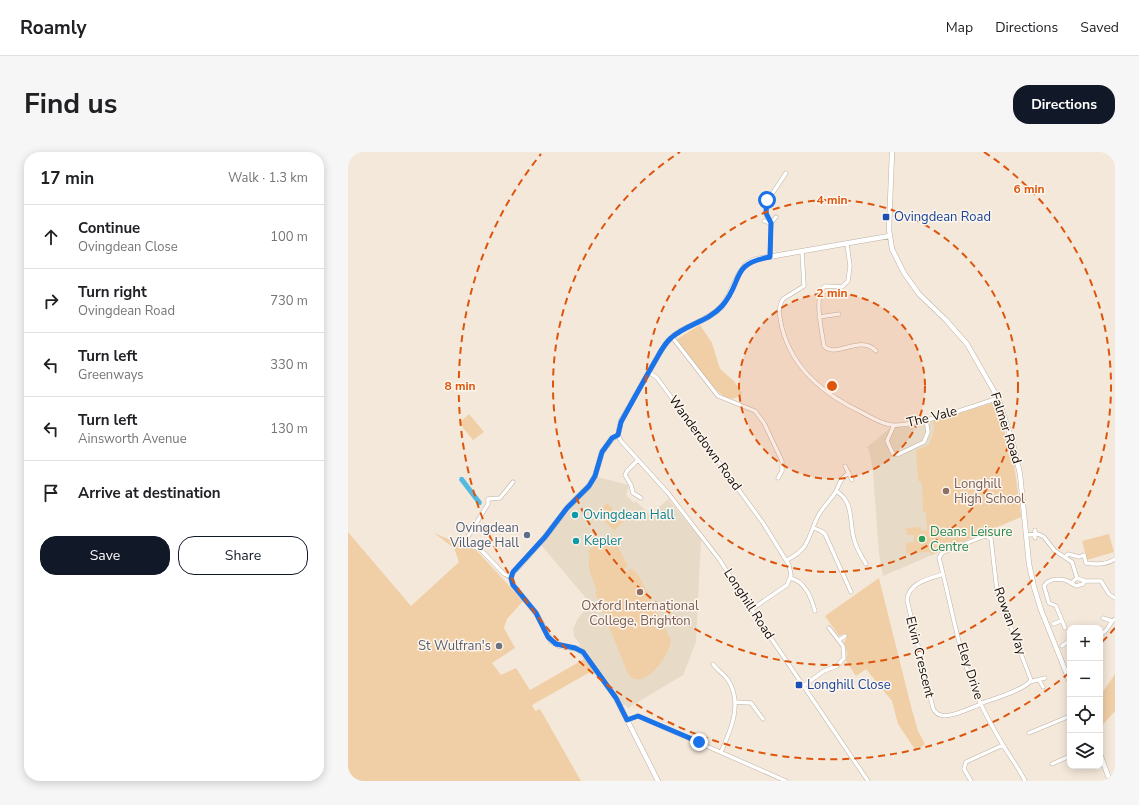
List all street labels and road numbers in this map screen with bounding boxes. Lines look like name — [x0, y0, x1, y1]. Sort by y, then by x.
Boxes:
street label: Falmer Road — [986, 390, 1026, 466]
street label: Wanderdown Road — [664, 392, 746, 494]
street label: The Vale — [905, 402, 959, 432]
street label: Longhill Road — [719, 565, 779, 643]
street label: Rowan Way — [989, 584, 1031, 658]
street label: Elvin Crescent — [901, 615, 939, 700]
street label: Eley Drive — [952, 640, 988, 702]

